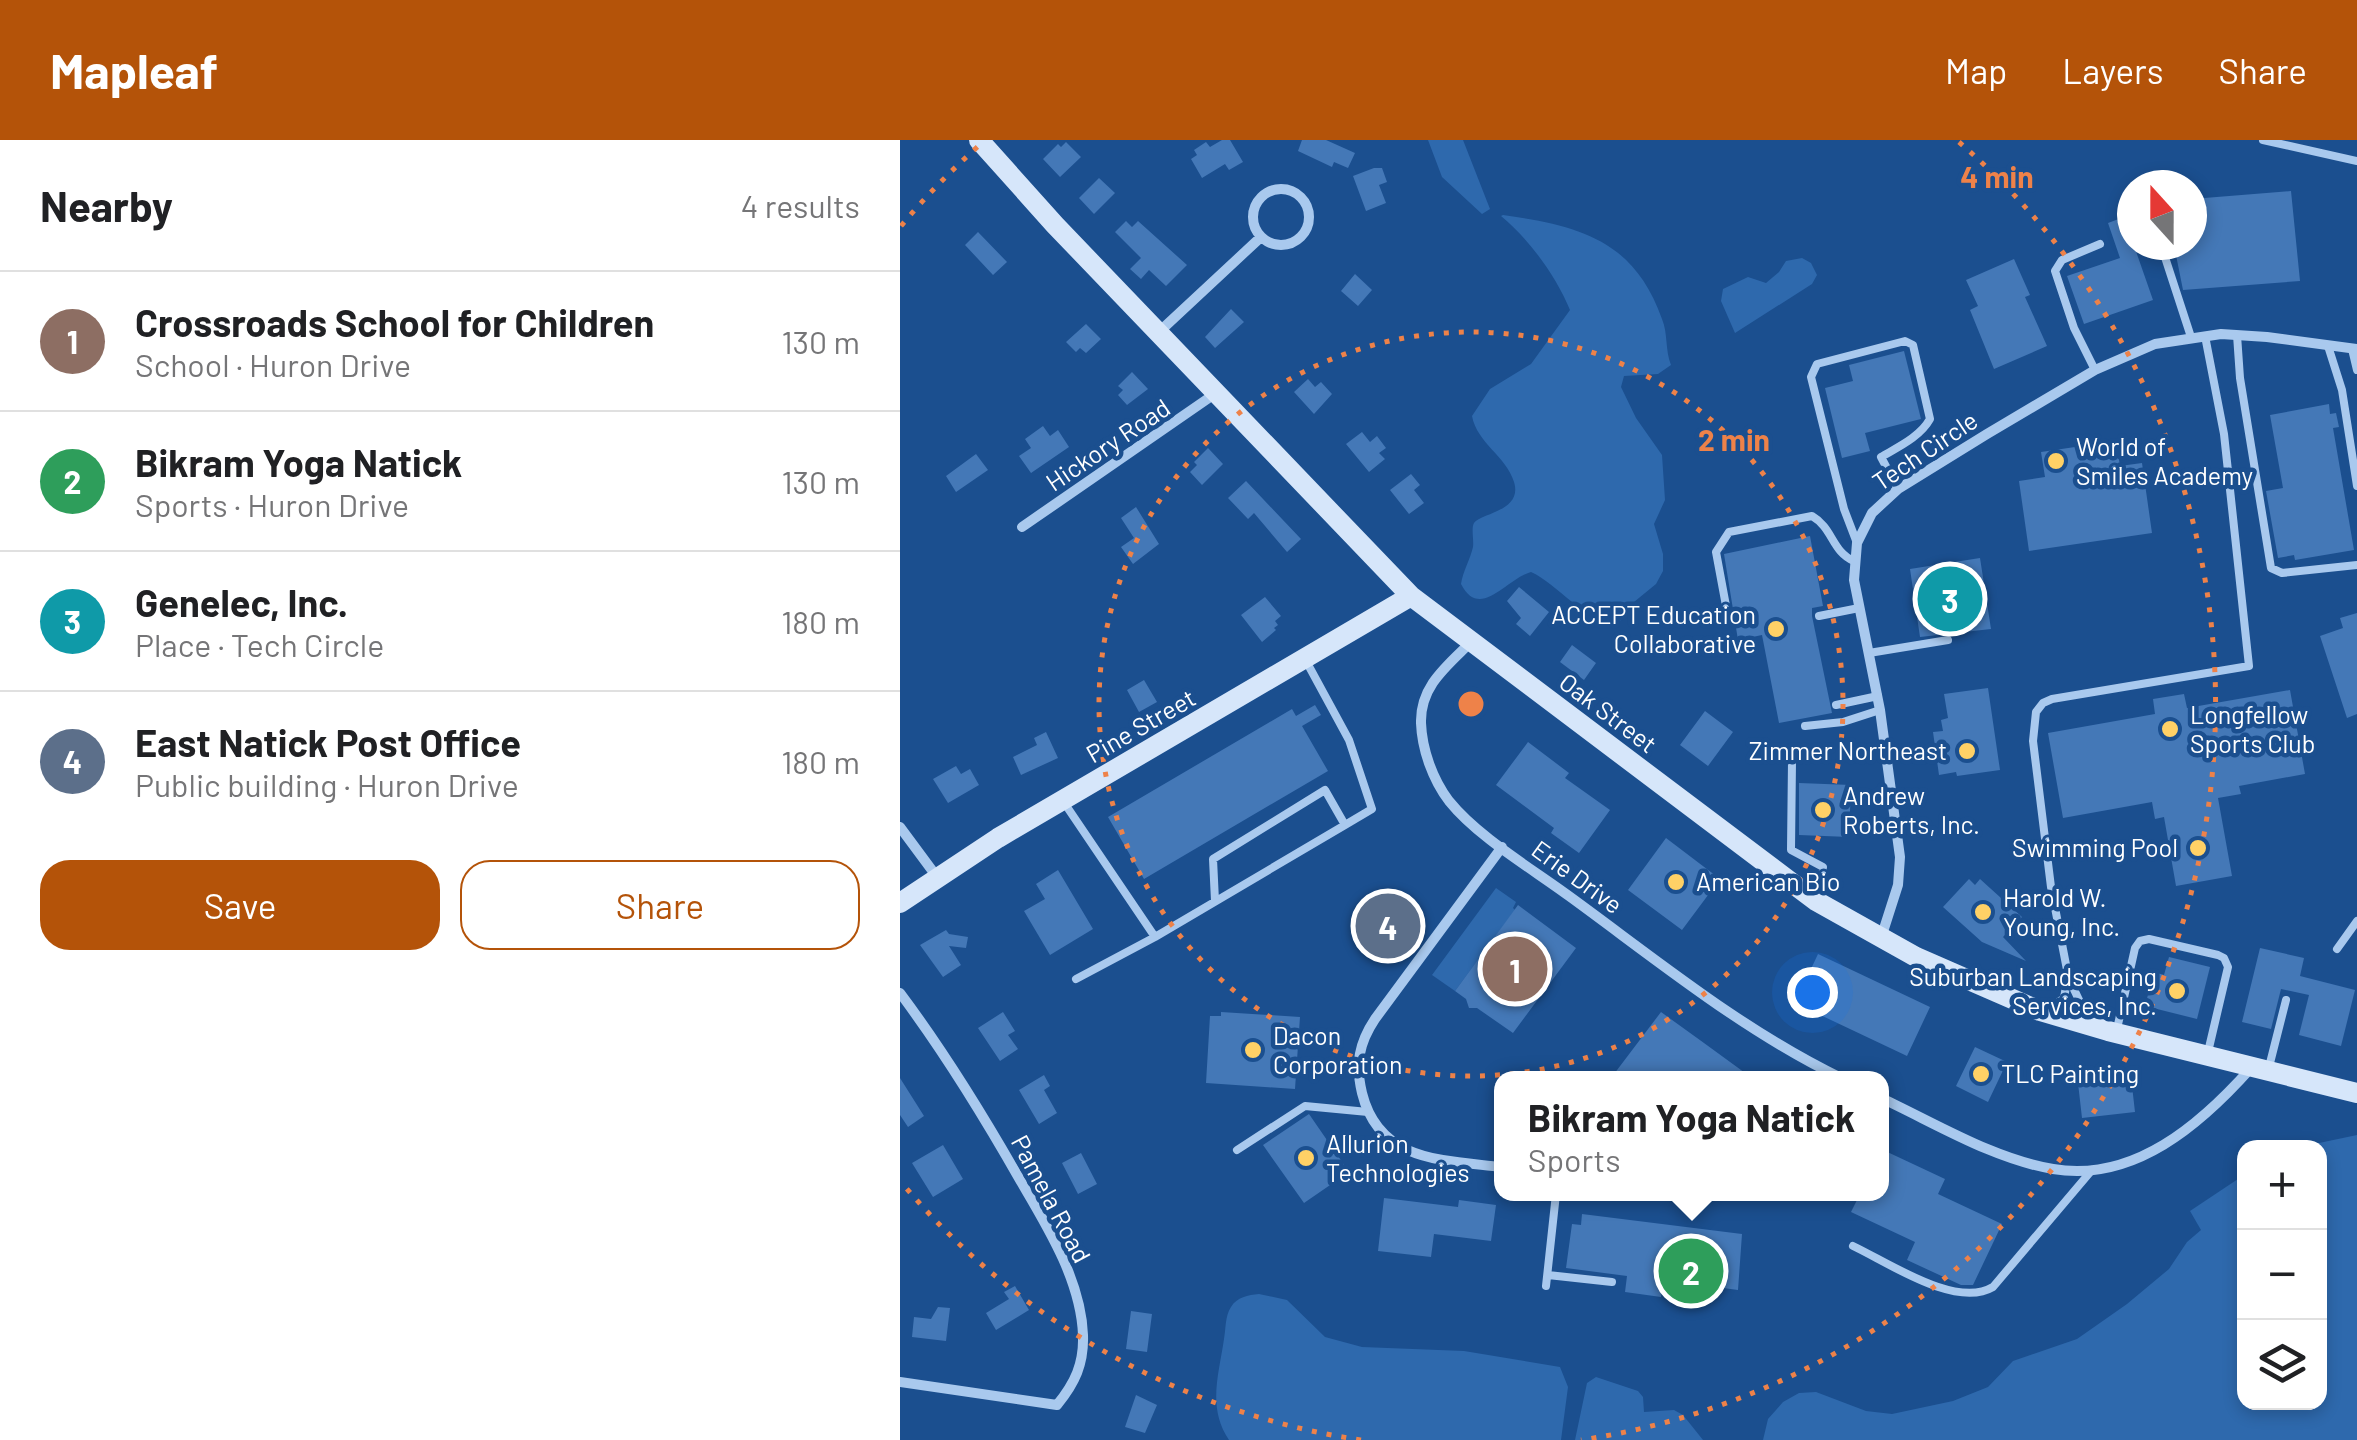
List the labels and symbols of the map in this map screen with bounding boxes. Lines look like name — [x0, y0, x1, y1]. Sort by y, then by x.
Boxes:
text: 4 min — [1960, 158, 2034, 194]
north arrow — [2117, 170, 2207, 260]
street label: Hickory Road — [1040, 392, 1175, 497]
street label: Tech Circle — [1866, 404, 1983, 496]
text: 2 min — [1698, 421, 1770, 457]
place label: World of Smiles Academy — [2076, 431, 2253, 490]
marker: World of Smiles Academy — [2045, 450, 2067, 472]
pin: 3 — [1918, 562, 1982, 636]
place label: ACCEPT Education Collaborative — [1551, 599, 1756, 658]
marker: ACCEPT Education Collaborative — [1765, 618, 1787, 640]
street label: Oak Street — [1554, 666, 1663, 758]
street label: Pine Street — [1081, 682, 1200, 768]
centre of rings — [1453, 686, 1489, 722]
place label: Longfellow Sports Club — [2190, 699, 2315, 758]
marker: Longfellow Sports Club — [2159, 718, 2181, 740]
place label: Zimmer Northeast — [1749, 735, 1947, 765]
marker: Zimmer Northeast — [1956, 740, 1978, 762]
place label: Andrew Roberts, Inc. — [1843, 780, 1980, 839]
marker: Andrew Roberts, Inc. — [1812, 799, 1834, 821]
place label: Swimming Pool — [2012, 832, 2178, 862]
street label: Erie Drive — [1526, 833, 1629, 919]
marker: Swimming Pool — [2187, 837, 2209, 859]
place label: American Bio — [1696, 866, 1840, 896]
marker: American Bio — [1665, 871, 1687, 893]
place label: Harold W. Young, Inc. — [2003, 882, 2120, 941]
pin: 4 — [1356, 888, 1420, 964]
marker: Harold W. Young, Inc. — [1972, 901, 1994, 923]
pin: 1 — [1482, 932, 1548, 1006]
place label: Suburban Landscaping Services, Inc. — [1909, 961, 2157, 1020]
your location — [1787, 967, 1838, 1018]
marker: Suburban Landscaping Services, Inc. — [2166, 980, 2188, 1002]
place label: Dacon Corporation — [1273, 1020, 1402, 1079]
marker: Dacon Corporation — [1242, 1039, 1264, 1061]
place label: TLC Painting — [2001, 1058, 2139, 1088]
marker: TLC Painting — [1970, 1063, 1992, 1085]
place label: Allurion Technologies — [1326, 1128, 1469, 1187]
street label: Pamela Road — [1006, 1130, 1098, 1267]
marker: Allurion Technologies — [1295, 1147, 1317, 1169]
pin: 2 — [1658, 1234, 1724, 1308]

